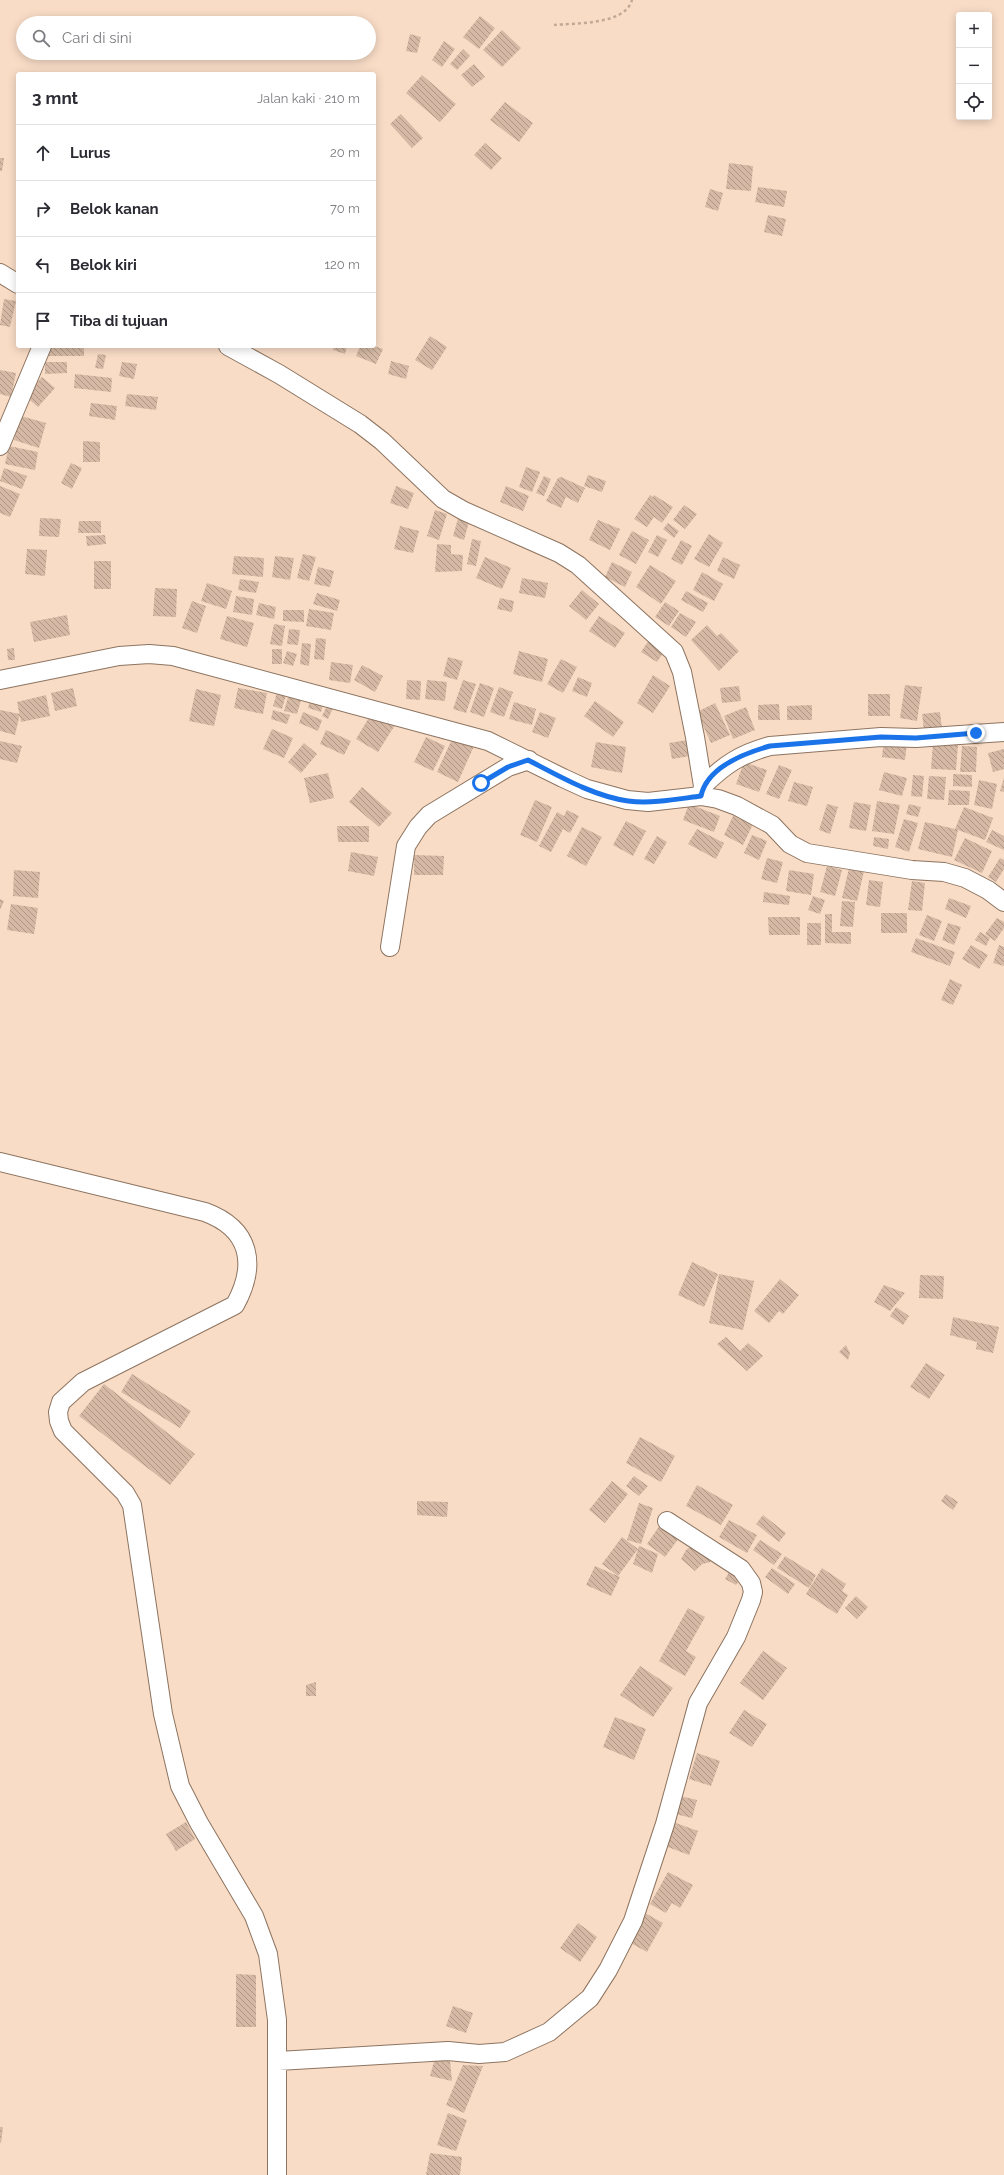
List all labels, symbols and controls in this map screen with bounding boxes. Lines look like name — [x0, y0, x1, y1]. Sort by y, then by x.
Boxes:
map controls — [956, 12, 992, 120]
button: + — [956, 12, 992, 48]
search box — [16, 16, 376, 60]
icon: search — [30, 27, 52, 49]
text: Cari di sini — [62, 29, 132, 47]
button: − — [956, 48, 992, 84]
button: locate — [956, 84, 992, 120]
text: 3 mnt — [32, 88, 78, 108]
text: Jalan kaki · 210 m — [257, 91, 360, 106]
icon: ahead — [32, 142, 54, 164]
text: Lurus — [70, 144, 111, 162]
text: 20 m — [330, 145, 360, 160]
icon: right — [32, 198, 54, 220]
text: Belok kanan — [70, 200, 159, 218]
text: 70 m — [330, 201, 360, 216]
icon: left — [32, 254, 54, 276]
text: Belok kiri — [70, 256, 137, 274]
text: 120 m — [324, 257, 360, 272]
icon: arrive — [32, 310, 54, 332]
text: Tiba di tujuan — [70, 312, 168, 330]
route end — [967, 724, 985, 742]
route start — [472, 774, 490, 792]

